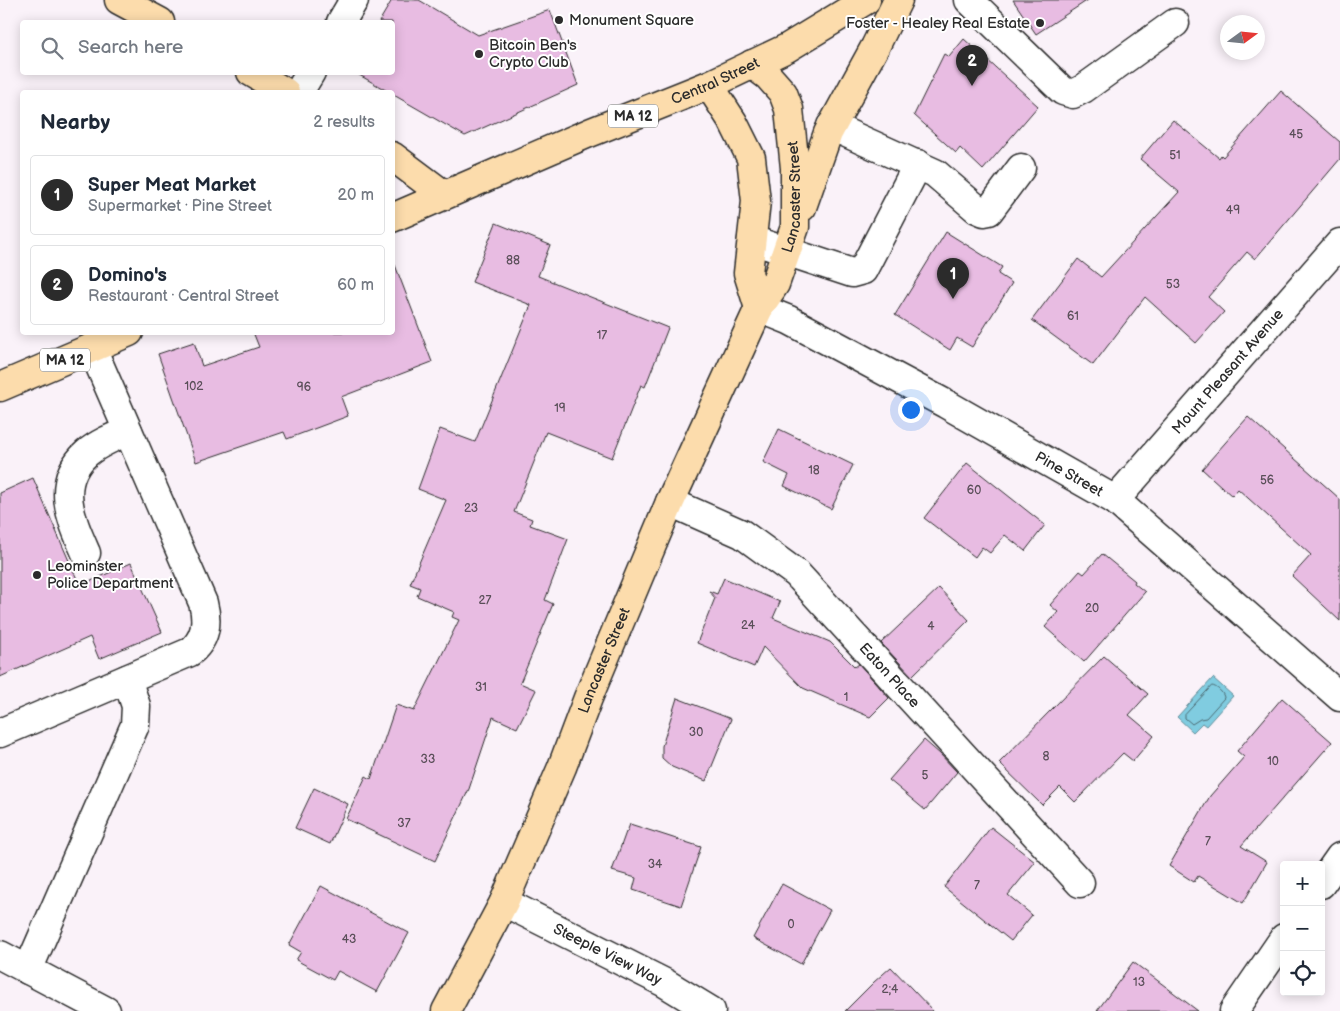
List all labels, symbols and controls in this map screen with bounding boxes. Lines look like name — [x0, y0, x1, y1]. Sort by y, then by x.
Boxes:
place label: Monument Square — [569, 11, 694, 30]
marker: Monument Square — [553, 14, 565, 26]
place label: Foster - Healey Real Estate — [846, 14, 1030, 33]
north arrow — [1220, 15, 1265, 60]
marker: Foster - Healey Real Estate — [1034, 17, 1046, 29]
search box — [20, 20, 395, 75]
icon: search — [38, 34, 66, 62]
text: Search here — [78, 36, 183, 59]
place label: Bitcoin Ben's Crypto Club — [489, 36, 577, 72]
pin: 2 — [956, 45, 988, 86]
marker: Bitcoin Ben's Crypto Club — [473, 48, 485, 60]
street label: Central Street — [668, 53, 763, 109]
road number: MA 12 — [608, 104, 658, 128]
text: Nearby — [40, 110, 110, 135]
text: 2 results — [313, 113, 375, 132]
house number: 45 — [1289, 127, 1303, 142]
street label: Lancaster Street — [777, 140, 805, 255]
house number: 51 — [1169, 148, 1181, 163]
text: Super Meat Market — [88, 174, 256, 197]
text: 1 — [54, 186, 60, 205]
text: 20 m — [338, 186, 374, 205]
text: Supermarket · Pine Street — [88, 197, 272, 216]
house number: 49 — [1226, 203, 1240, 218]
house number: 88 — [506, 253, 520, 268]
pin: 1 — [937, 258, 969, 299]
text: Domino's — [88, 264, 167, 287]
text: 2 — [52, 276, 62, 295]
text: 60 m — [337, 276, 374, 295]
house number: 53 — [1166, 277, 1180, 292]
text: Restaurant · Central Street — [88, 287, 279, 306]
street label: Mount Pleasant Avenue — [1168, 305, 1288, 438]
house number: 61 — [1067, 309, 1079, 324]
house number: 17 — [597, 328, 607, 343]
road number: MA 12 — [40, 348, 90, 372]
house number: 102 — [185, 379, 203, 394]
house number: 96 — [297, 380, 311, 395]
your location — [898, 397, 924, 423]
house number: 19 — [554, 401, 566, 416]
street label: Pine Street — [1032, 447, 1107, 501]
house number: 18 — [808, 463, 820, 478]
house number: 56 — [1260, 473, 1274, 488]
house number: 60 — [967, 483, 981, 498]
house number: 23 — [464, 501, 478, 516]
place label: Leominster Police Department — [47, 557, 174, 593]
marker: Leominster Police Department — [31, 569, 43, 581]
house number: 27 — [479, 593, 492, 608]
house number: 20 — [1085, 601, 1099, 616]
street label: Lancaster Street — [574, 604, 634, 716]
house number: 24 — [741, 618, 756, 633]
house number: 4 — [927, 619, 935, 634]
street label: Eaton Place — [855, 639, 924, 712]
house number: 31 — [475, 680, 487, 695]
house number: 1 — [844, 690, 848, 705]
house number: 30 — [689, 725, 703, 740]
house number: 8 — [1043, 749, 1050, 764]
house number: 33 — [421, 752, 435, 767]
house number: 10 — [1267, 754, 1279, 769]
house number: 5 — [922, 768, 929, 783]
house number: 37 — [397, 816, 411, 831]
house number: 7 — [1205, 834, 1211, 849]
house number: 34 — [648, 857, 663, 872]
map controls — [1280, 861, 1325, 996]
button: + — [1280, 861, 1325, 906]
house number: 7 — [974, 878, 980, 893]
button: − — [1280, 906, 1325, 951]
house number: 0 — [787, 917, 795, 932]
street label: Steeple View Way — [550, 919, 665, 989]
house number: 43 — [342, 932, 356, 947]
button: locate — [1280, 951, 1325, 996]
house number: 13 — [1133, 975, 1145, 990]
house number: 2;4 — [882, 982, 899, 997]

